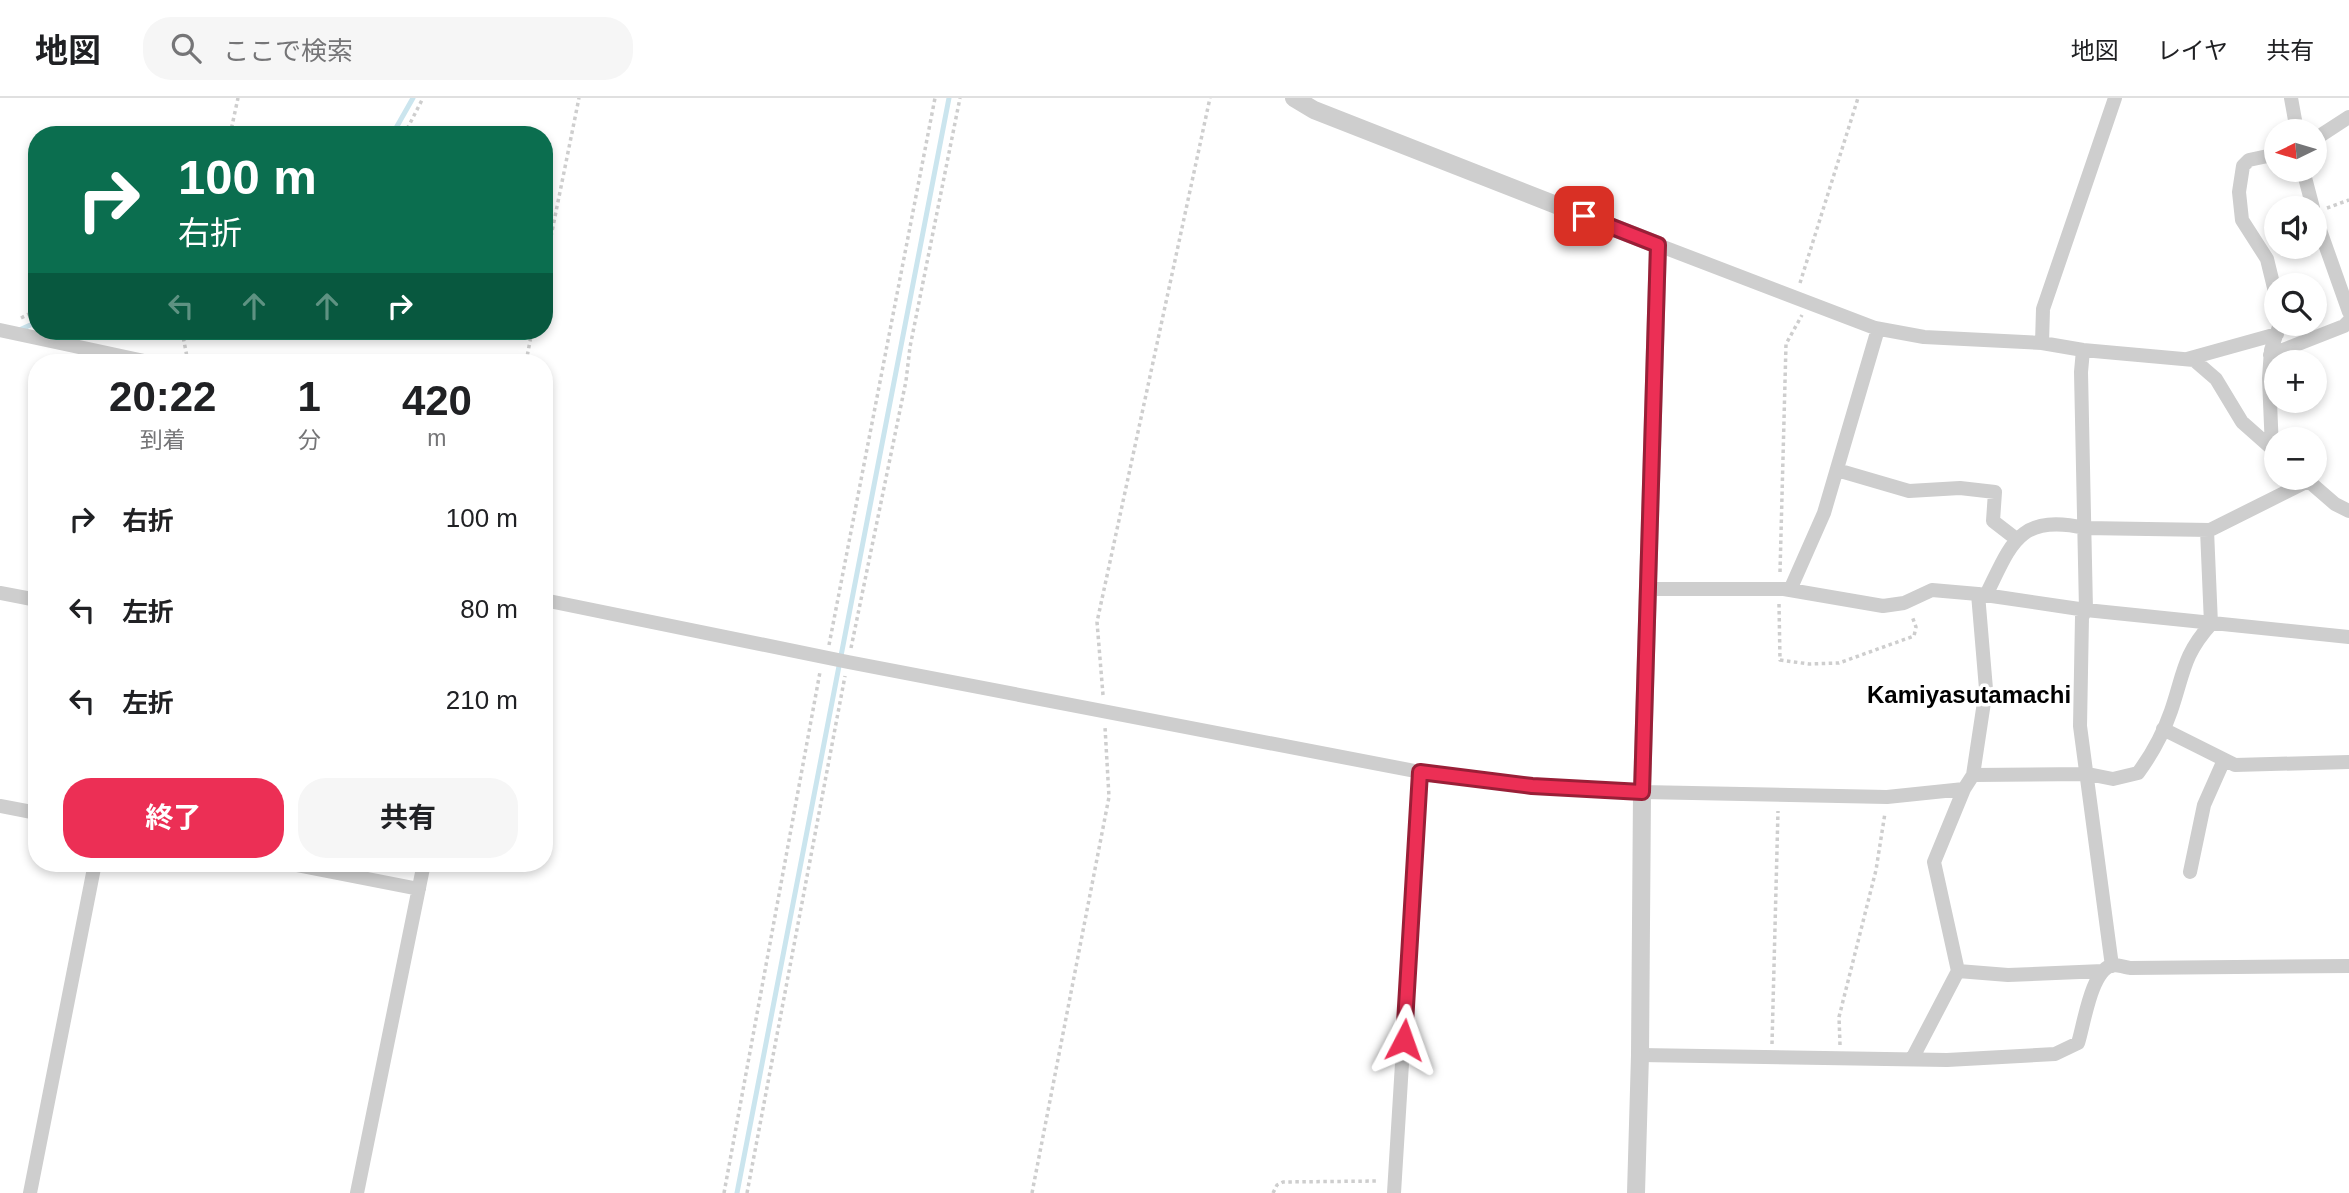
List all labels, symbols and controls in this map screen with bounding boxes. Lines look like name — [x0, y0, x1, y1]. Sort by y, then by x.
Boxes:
search box — [143, 17, 633, 80]
icon: search — [167, 29, 205, 67]
text: 地図 — [35, 32, 101, 69]
text: ここで検索 — [223, 36, 353, 66]
text: 地図 — [2071, 37, 2119, 64]
text: レイヤ — [2157, 37, 2228, 64]
text: 共有 — [2266, 37, 2314, 64]
north arrow — [2264, 119, 2328, 182]
map controls — [2264, 119, 2327, 490]
text: 100 m — [178, 150, 317, 204]
icon: right — [63, 154, 154, 245]
pin — [1554, 186, 1614, 246]
button: sound — [2264, 196, 2327, 259]
icon: arrive — [1565, 197, 1603, 235]
text: 右折 — [178, 215, 242, 251]
button: search — [2264, 273, 2327, 336]
icon: left — [162, 287, 200, 325]
icon: ahead — [235, 287, 273, 325]
icon: ahead — [308, 287, 346, 325]
icon: right — [381, 287, 419, 325]
button: + — [2264, 350, 2327, 413]
text: 20:22 — [109, 373, 216, 420]
text: 1 — [297, 373, 321, 420]
text: 420 — [402, 377, 472, 424]
text: m — [427, 425, 447, 451]
text: 到着 — [140, 427, 186, 453]
text: 分 — [298, 427, 321, 453]
button: − — [2264, 427, 2327, 490]
icon: right — [63, 500, 101, 538]
text: 100 m — [446, 503, 518, 533]
text: 右折 — [122, 506, 174, 536]
icon: left — [63, 591, 101, 629]
text: 80 m — [460, 594, 518, 624]
text: 左折 — [122, 597, 174, 627]
district label: Kamiyasutamachi — [1867, 681, 2071, 708]
icon: left — [63, 682, 101, 720]
text: 210 m — [446, 685, 518, 715]
text: 左折 — [122, 688, 174, 718]
button: 終了 — [63, 778, 284, 858]
button: 共有 — [298, 778, 518, 858]
position arrow — [1367, 1003, 1441, 1077]

